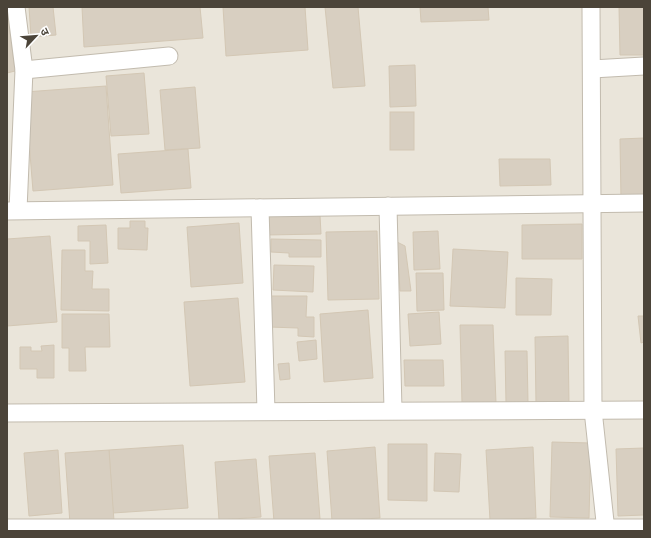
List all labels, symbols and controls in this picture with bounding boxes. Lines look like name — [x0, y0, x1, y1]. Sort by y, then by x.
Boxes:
north arrow — [16, 16, 56, 56]
text: उ — [37, 25, 54, 38]

